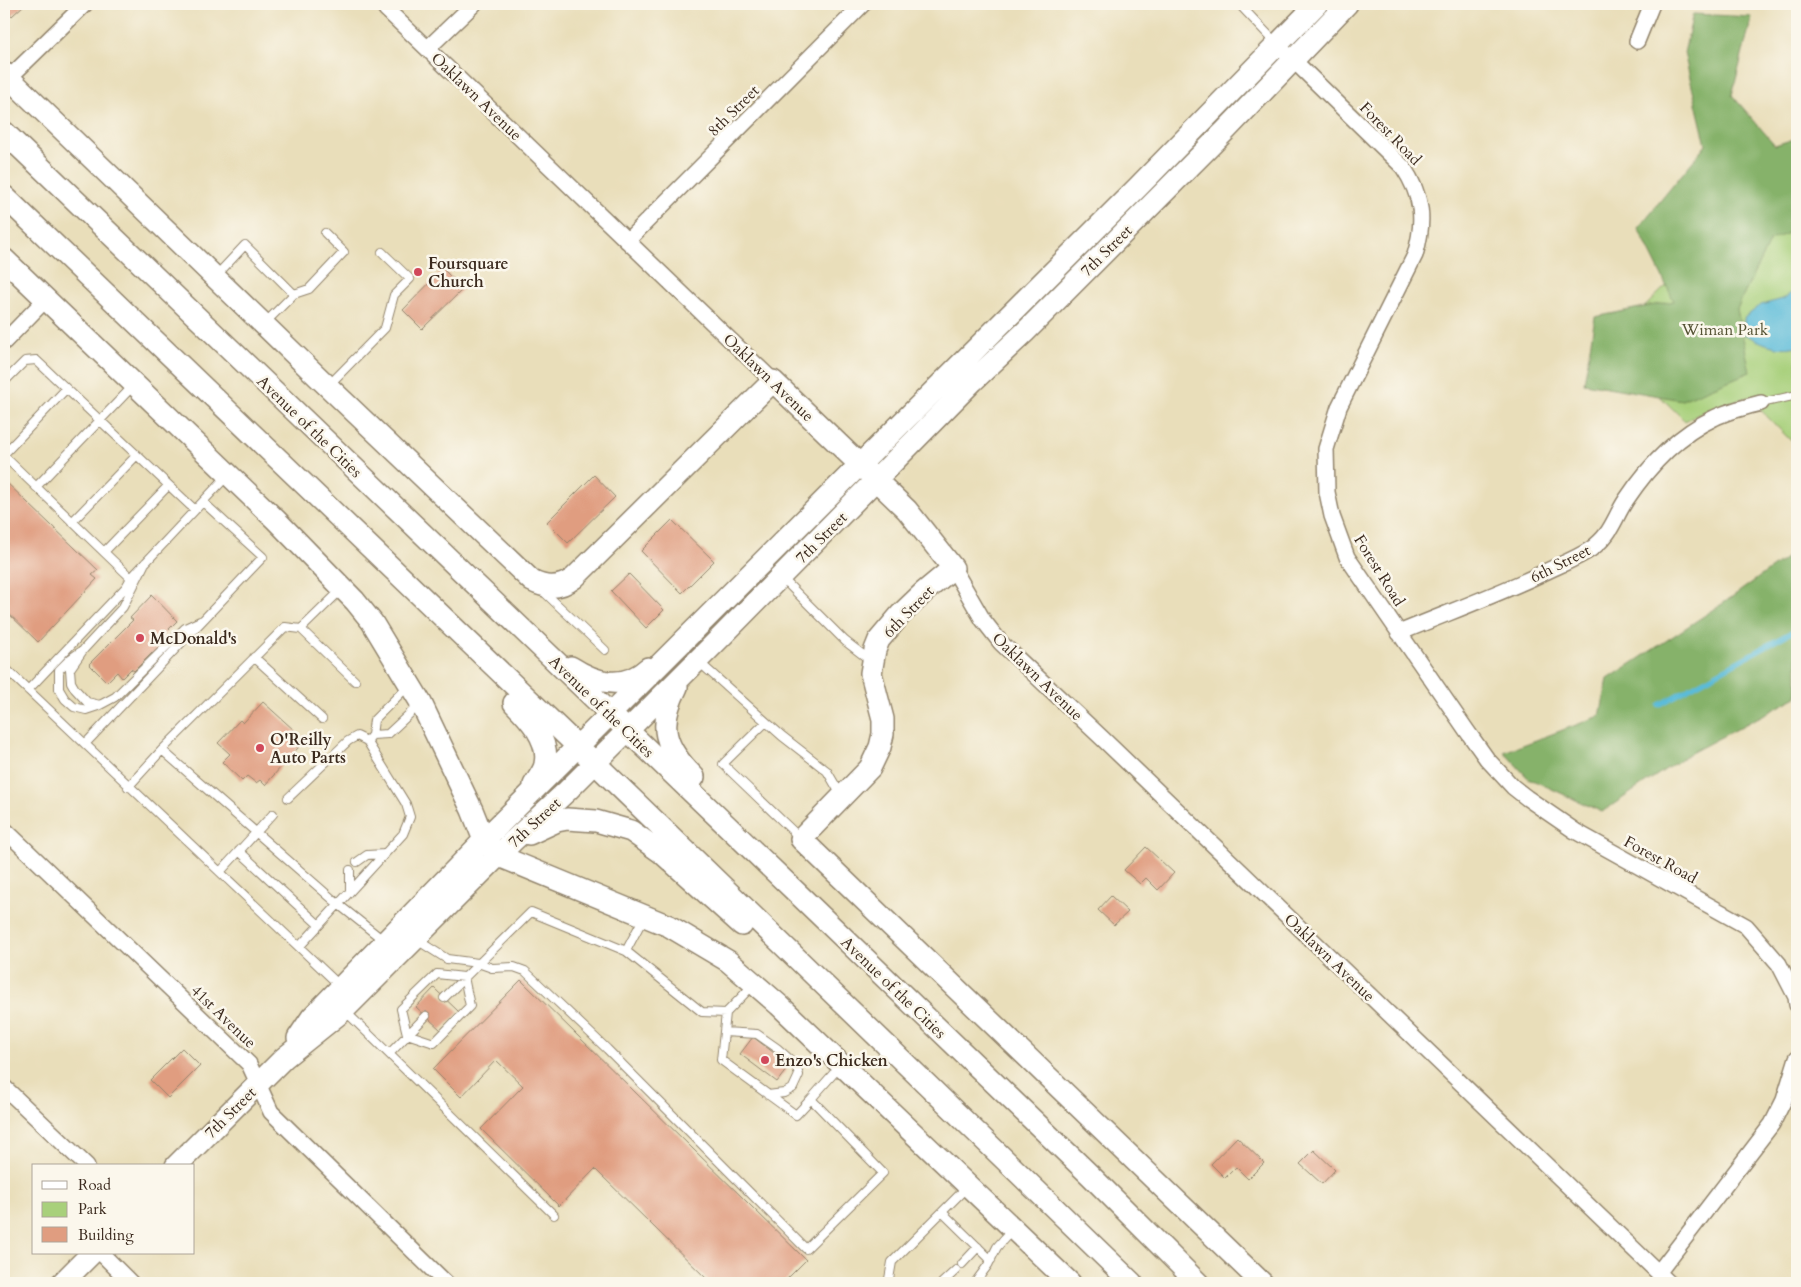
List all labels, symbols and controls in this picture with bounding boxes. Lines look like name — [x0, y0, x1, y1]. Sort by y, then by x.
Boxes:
street label: Oaklawn Avenue — [426, 48, 527, 146]
street label: 8th Street — [703, 80, 764, 141]
street label: Forest Road — [1354, 97, 1427, 171]
street label: 7th Street — [1076, 220, 1137, 281]
place label: Foursquare Church — [428, 253, 509, 293]
marker: Foursquare Church — [412, 266, 424, 278]
park label: Wiman Park — [1681, 319, 1769, 341]
street label: Oaklawn Avenue — [718, 329, 819, 427]
street label: Avenue of the Cities — [252, 371, 367, 483]
street label: 7th Street — [791, 507, 852, 568]
street label: Forest Road — [1348, 530, 1410, 611]
street label: 6th Street — [1527, 539, 1594, 588]
street label: 6th Street — [878, 581, 939, 643]
place label: McDonald's — [150, 628, 237, 650]
street label: Oaklawn Avenue — [987, 628, 1088, 726]
marker: McDonald's — [134, 632, 146, 644]
street label: Avenue of the Cities — [544, 651, 659, 763]
place label: O'Reilly Auto Parts — [270, 729, 346, 769]
marker: O'Reilly Auto Parts — [254, 742, 266, 754]
street label: 7th Street — [503, 793, 566, 853]
street label: Forest Road — [1620, 831, 1702, 889]
street label: Oaklawn Avenue — [1279, 909, 1380, 1007]
street label: Avenue of the Cities — [836, 932, 951, 1044]
street label: 41st Avenue — [186, 980, 261, 1053]
place label: Enzo's Chicken — [775, 1050, 888, 1072]
marker: Enzo's Chicken — [759, 1054, 771, 1066]
street label: 7th Street — [200, 1082, 261, 1143]
legend — [32, 1164, 195, 1254]
text: Road — [78, 1175, 111, 1195]
text: Park — [78, 1199, 107, 1219]
text: Building — [78, 1225, 134, 1245]

